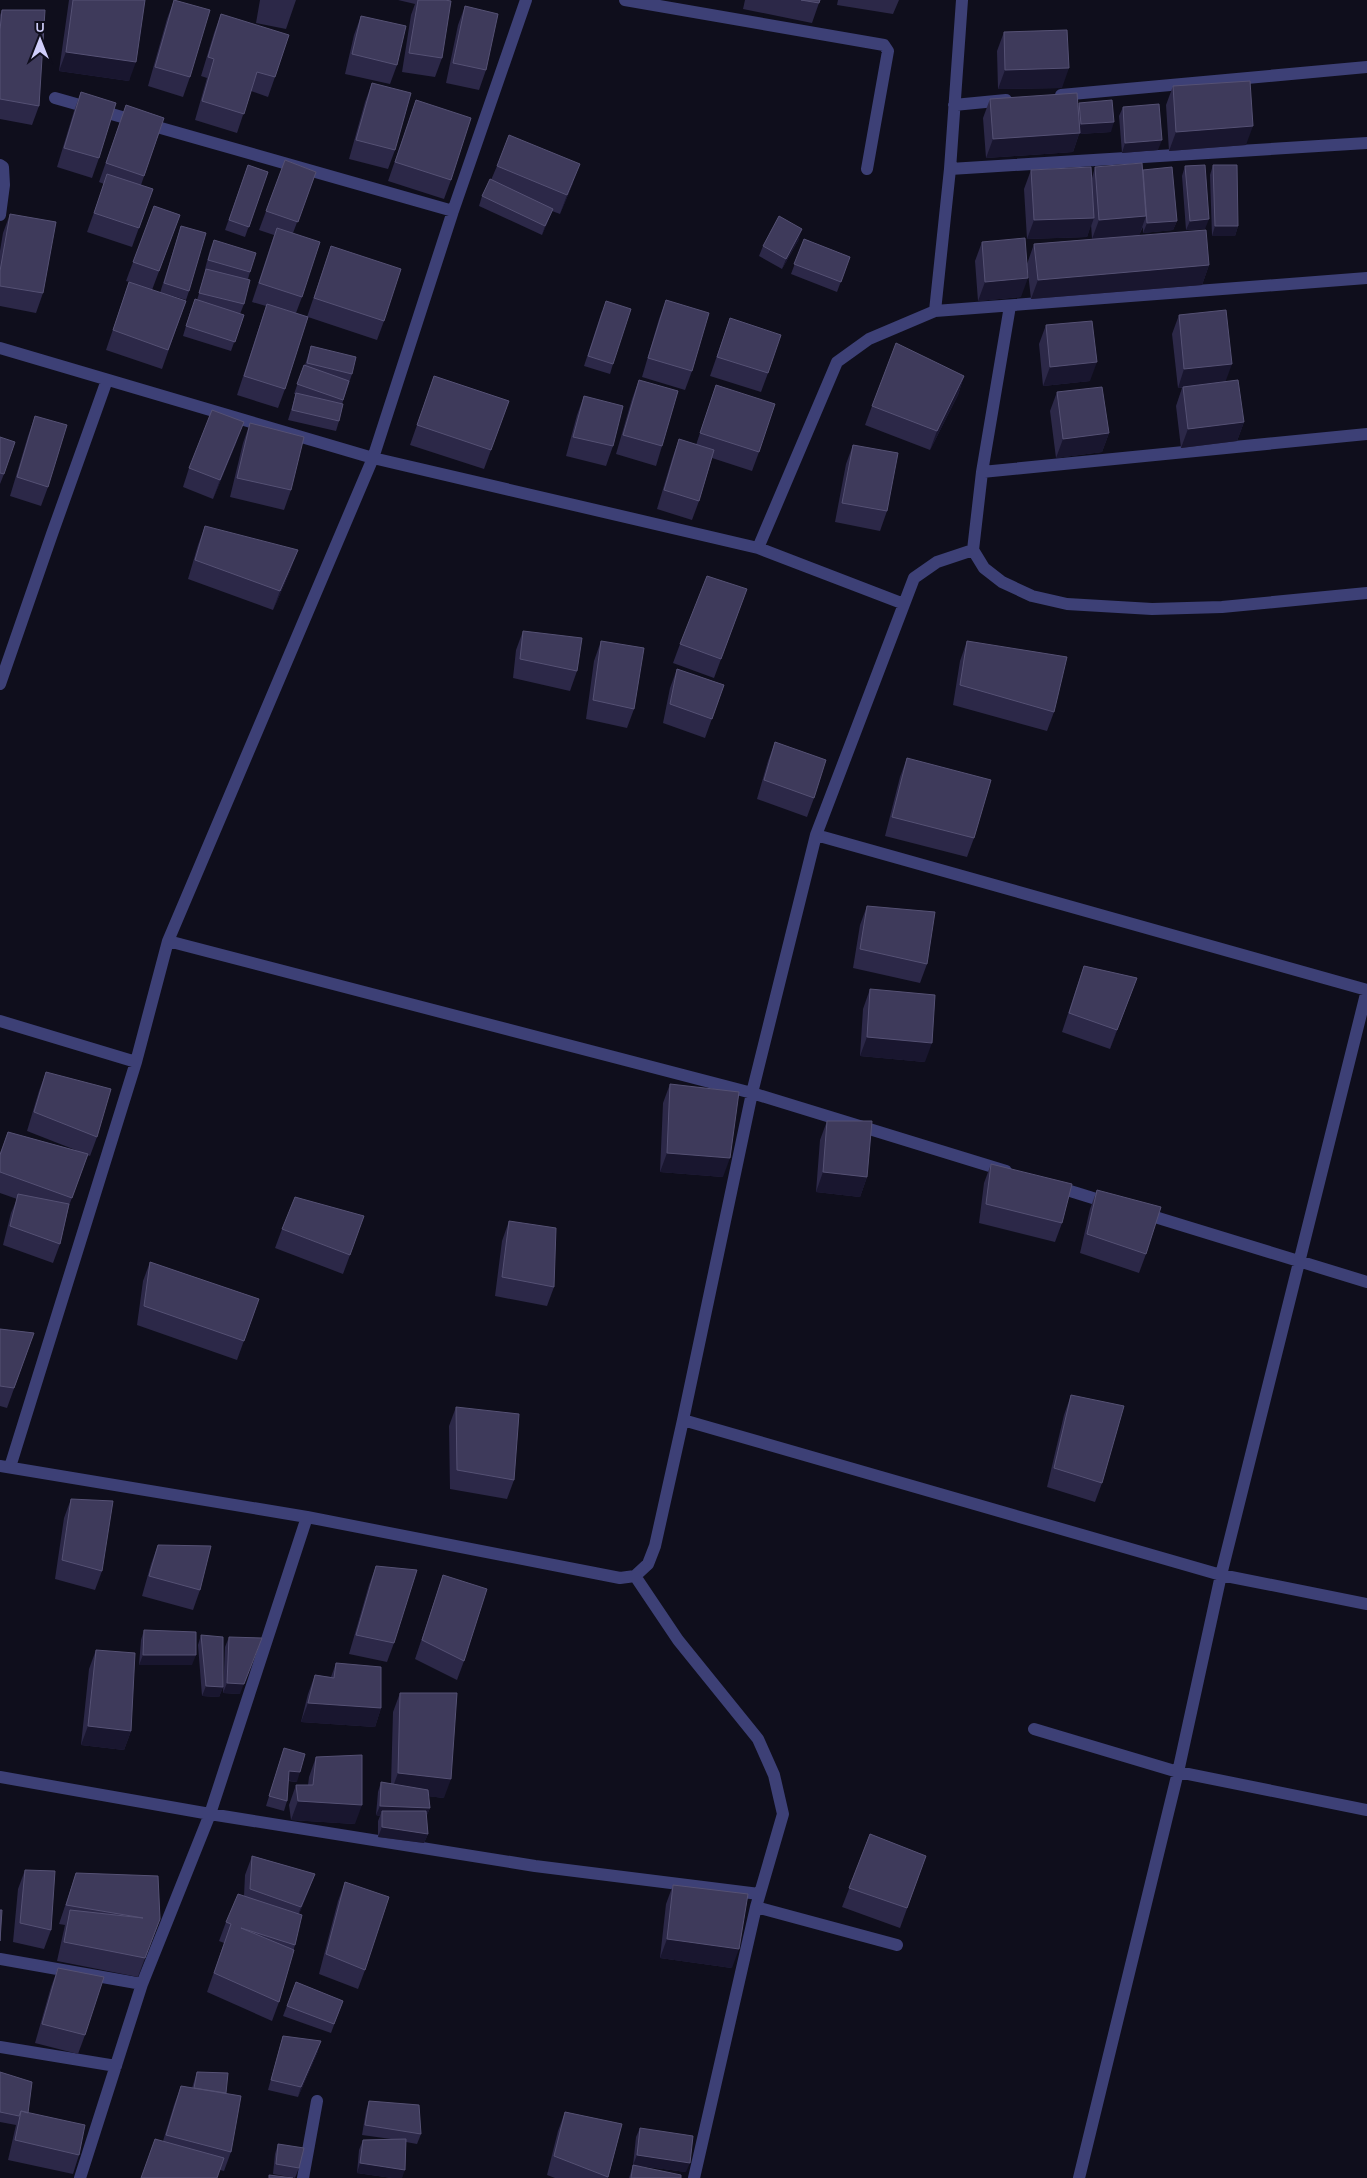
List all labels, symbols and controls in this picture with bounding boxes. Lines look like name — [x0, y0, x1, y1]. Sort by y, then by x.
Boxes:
north arrow — [15, 15, 65, 65]
text: U — [35, 19, 45, 36]

